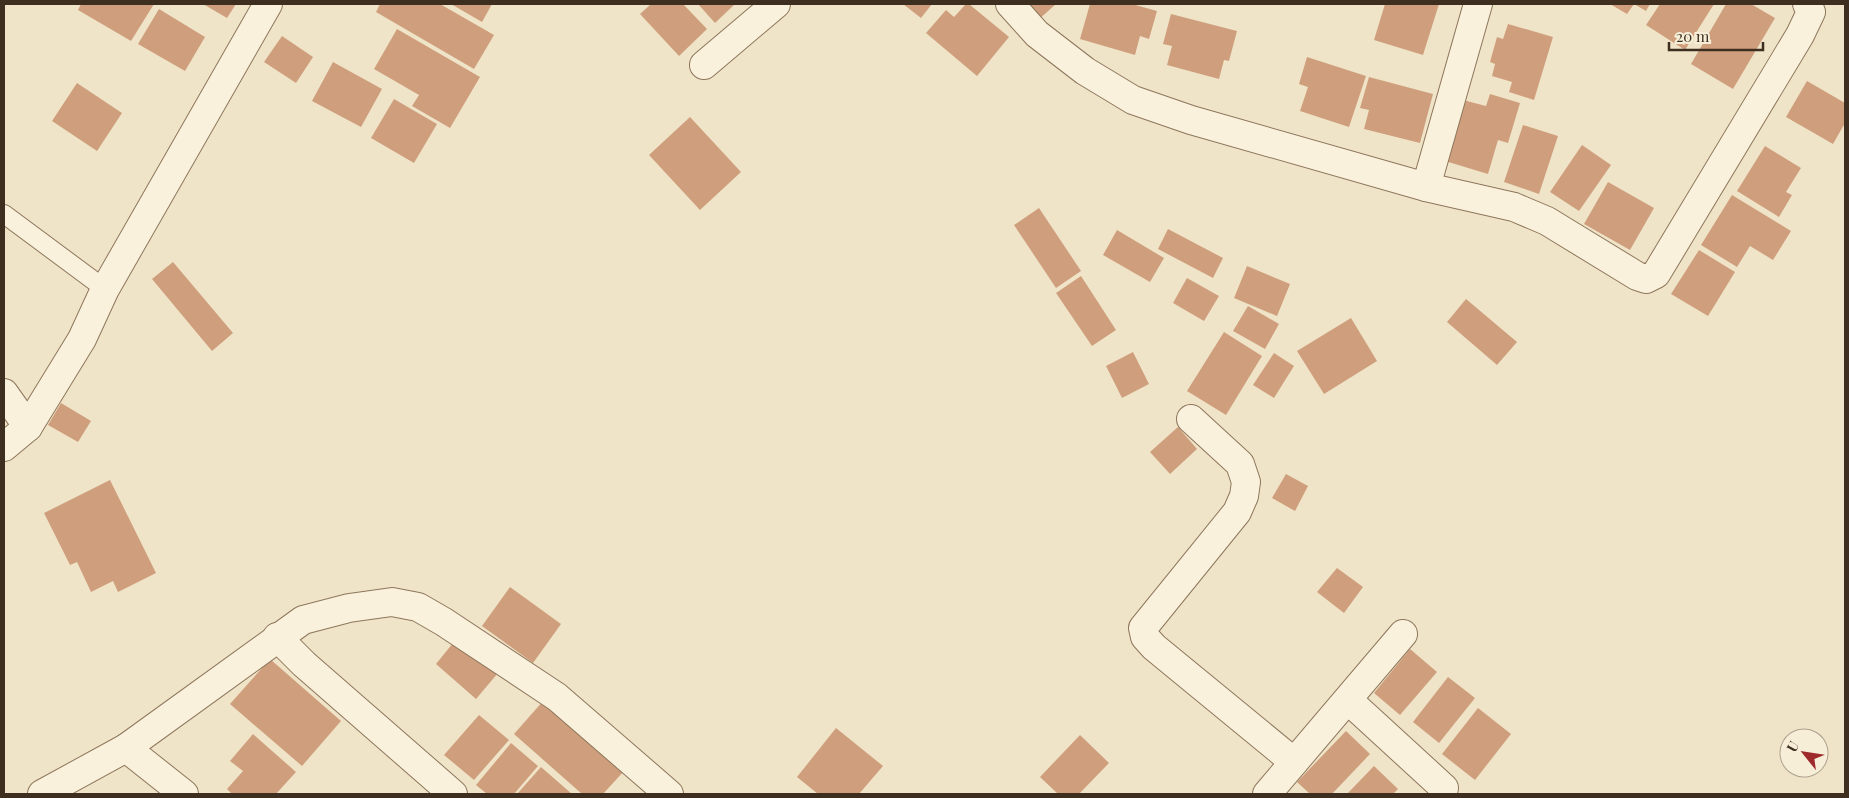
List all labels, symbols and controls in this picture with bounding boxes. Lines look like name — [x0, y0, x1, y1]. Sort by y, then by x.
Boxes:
scale bar — [1669, 20, 1763, 52]
text: 20 m — [1676, 26, 1710, 46]
north arrow — [1779, 728, 1829, 778]
text: U — [1782, 737, 1803, 755]

